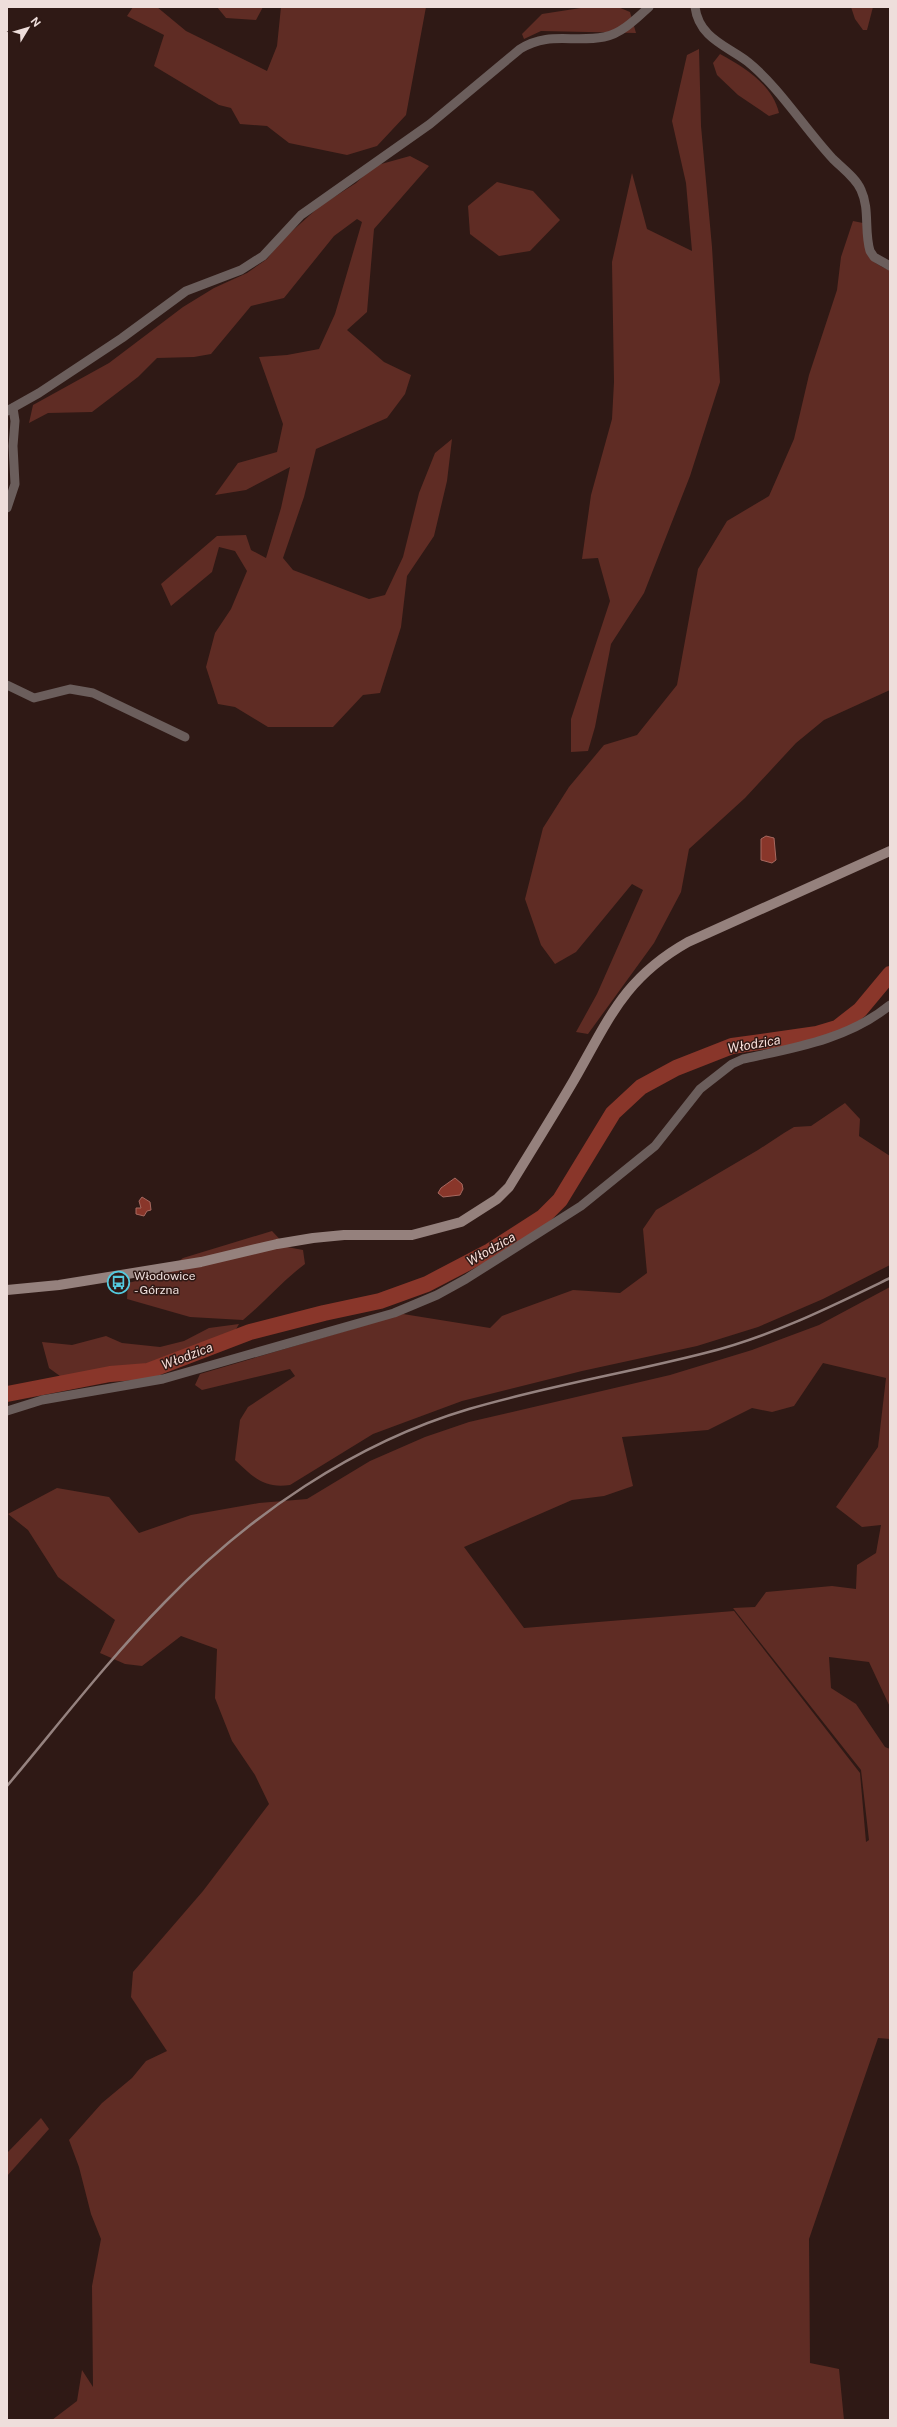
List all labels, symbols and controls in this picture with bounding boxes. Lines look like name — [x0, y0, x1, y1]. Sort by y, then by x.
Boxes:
north arrow — [8, 8, 48, 48]
text: N — [29, 15, 43, 29]
water label: Włodzica — [726, 1032, 782, 1056]
water label: Włodzica — [464, 1229, 518, 1269]
place label: Włodowice - Górzna — [134, 1269, 196, 1297]
bus stop icon: Włodowice - Górzna — [106, 1270, 132, 1296]
water label: Włodzica — [159, 1339, 215, 1373]

